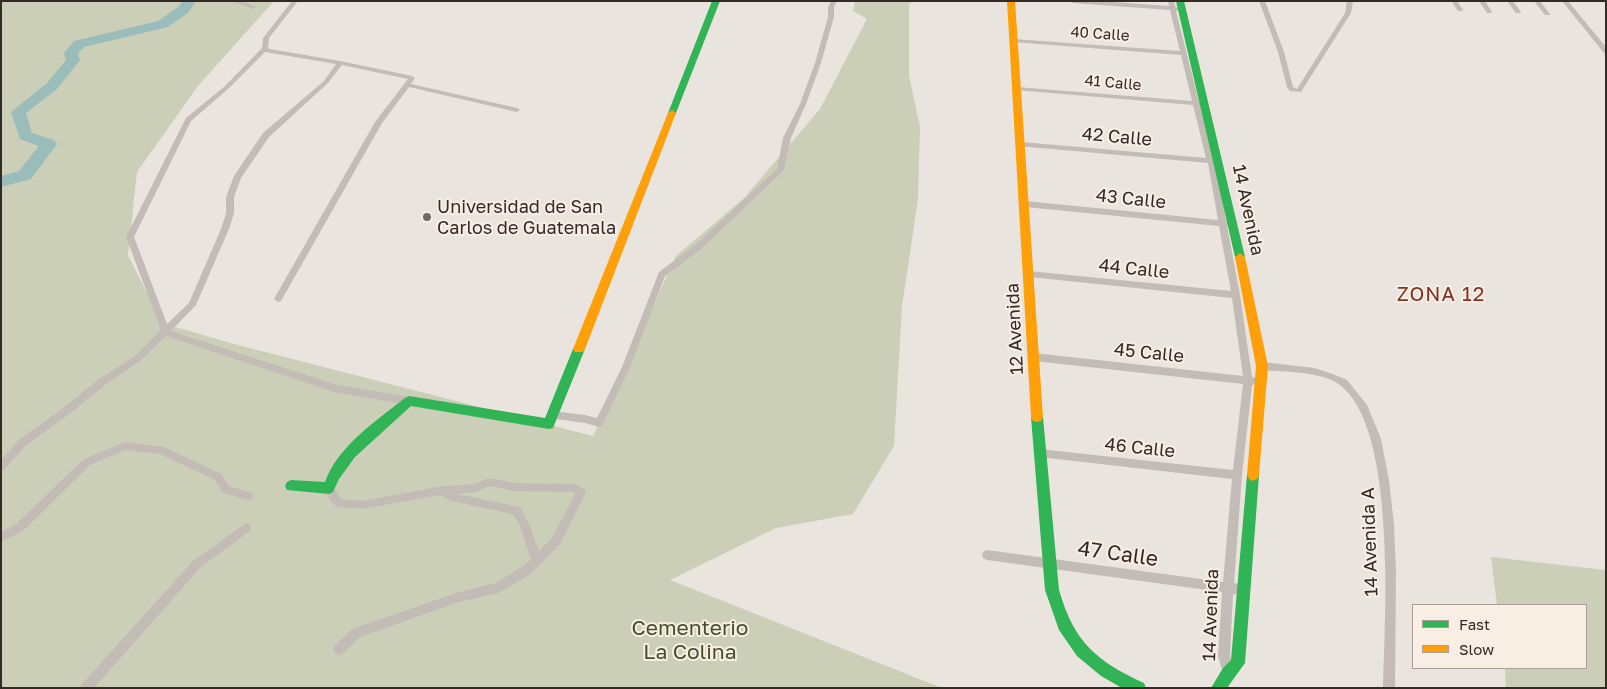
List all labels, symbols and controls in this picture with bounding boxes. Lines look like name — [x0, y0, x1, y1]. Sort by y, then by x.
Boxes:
street label: 40 Calle — [1070, 23, 1130, 45]
street label: 41 Calle — [1084, 72, 1142, 94]
street label: 42 Calle — [1081, 123, 1153, 151]
street label: 14 Avenida — [1228, 163, 1268, 257]
street label: 43 Calle — [1095, 185, 1167, 213]
place label: Universidad de San Carlos de Guatemala — [437, 196, 616, 238]
marker: Universidad de San Carlos de Guatemala — [421, 211, 433, 223]
street label: 44 Calle — [1098, 255, 1170, 283]
street label: 12 Avenida — [1002, 283, 1028, 375]
district label: ZONA 12 — [1396, 283, 1486, 307]
street label: 45 Calle — [1113, 339, 1185, 367]
street label: 46 Calle — [1104, 434, 1176, 462]
street label: 14 Avenida A — [1357, 487, 1383, 597]
street label: 47 Calle — [1076, 536, 1160, 572]
street label: 14 Avenida — [1199, 568, 1223, 662]
legend — [1412, 604, 1587, 669]
park label: Cementerio La Colina — [632, 615, 748, 665]
text: Fast — [1459, 615, 1490, 633]
text: Slow — [1459, 640, 1494, 658]

